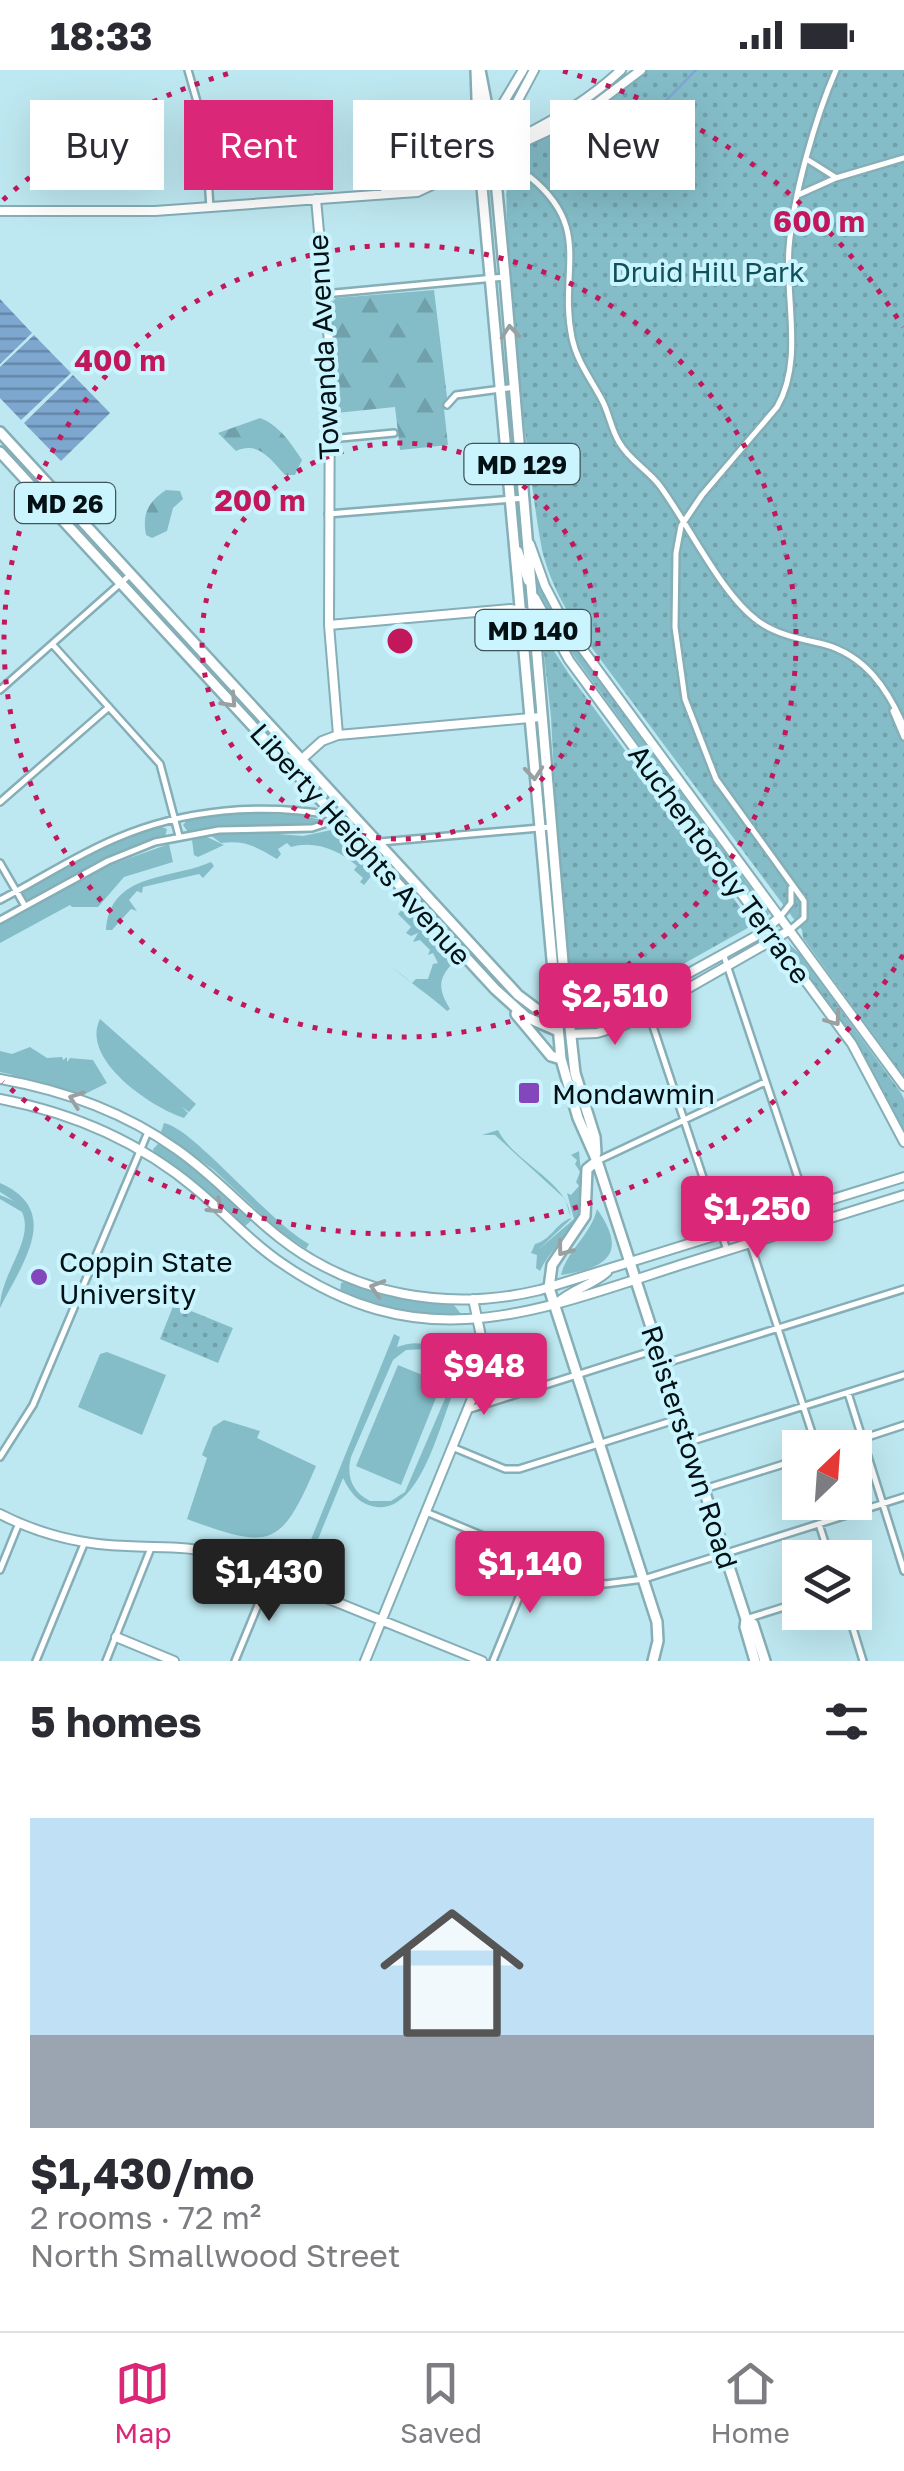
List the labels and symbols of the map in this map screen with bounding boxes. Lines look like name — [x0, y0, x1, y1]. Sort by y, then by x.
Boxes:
text: 600 m — [773, 203, 865, 239]
street label: Towanda Avenue — [301, 234, 345, 460]
park label: Druid Hill Park — [611, 255, 805, 288]
one-way arrow — [500, 324, 521, 340]
text: 400 m — [74, 342, 166, 378]
road number: MD 129 — [464, 444, 580, 484]
text: 200 m — [214, 482, 306, 518]
road number: MD 26 — [15, 483, 115, 523]
road number: MD 140 — [476, 610, 590, 650]
centre of rings — [382, 623, 418, 659]
one-way arrow — [218, 689, 236, 708]
street label: Liberty Heights Avenue — [244, 716, 478, 972]
street label: Auchentoroly Terrace — [622, 738, 818, 990]
one-way arrow — [523, 765, 545, 781]
pin: $2,510 — [534, 963, 696, 1048]
one-way arrow — [822, 1008, 839, 1026]
place label: Mondawmin — [552, 1077, 715, 1110]
marker: Mondawmin — [516, 1080, 542, 1106]
one-way arrow — [69, 1090, 86, 1111]
pin: $1,250 — [676, 1176, 838, 1261]
one-way arrow — [205, 1196, 223, 1214]
one-way arrow — [559, 1238, 576, 1256]
place label: Coppin State University — [59, 1245, 233, 1310]
marker: Coppin State University — [28, 1266, 50, 1288]
one-way arrow — [369, 1279, 386, 1300]
street label: Reisterstown Road — [635, 1321, 745, 1573]
pin: $948 — [425, 1333, 543, 1418]
north arrow — [782, 1430, 872, 1520]
pin: $1,140 — [449, 1531, 611, 1616]
pin: $1,430 — [188, 1539, 350, 1624]

